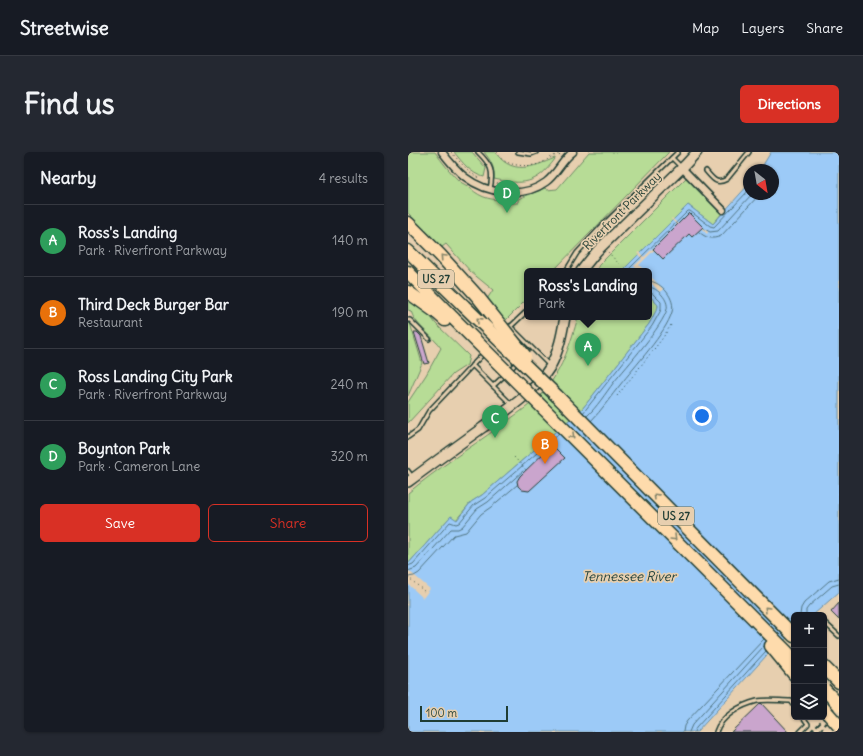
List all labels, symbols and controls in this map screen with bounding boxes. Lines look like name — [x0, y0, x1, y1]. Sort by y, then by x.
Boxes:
text: Streetwise — [20, 16, 109, 40]
text: Map — [692, 19, 719, 37]
text: Layers — [741, 19, 784, 37]
text: Share — [806, 19, 843, 37]
button: Directions — [740, 85, 839, 123]
text: Find us — [24, 86, 115, 122]
north arrow — [743, 164, 779, 200]
text: Nearby — [40, 167, 96, 189]
street label: Riverfront Parkway — [579, 168, 664, 253]
text: 4 results — [319, 170, 368, 187]
pin: D — [494, 180, 520, 213]
text: Ross's Landing — [78, 223, 177, 242]
text: A — [49, 232, 57, 249]
text: 140 m — [332, 232, 368, 249]
text: Park · Riverfront Parkway — [78, 242, 227, 259]
one-way arrow — [441, 255, 448, 262]
popup — [524, 268, 652, 320]
road number: US 27 — [418, 270, 454, 288]
text: Ross's Landing — [538, 276, 638, 295]
text: Third Deck Burger Bar — [78, 295, 229, 314]
text: Park — [538, 295, 565, 312]
text: B — [49, 304, 57, 321]
text: 190 m — [332, 304, 368, 321]
text: Restaurant — [78, 314, 143, 331]
one-way arrow — [476, 318, 484, 325]
pin: A — [575, 333, 601, 366]
text: Ross Landing City Park — [78, 367, 233, 386]
text: C — [49, 376, 57, 393]
text: 240 m — [331, 376, 368, 393]
text: Park · Riverfront Parkway — [78, 386, 227, 403]
pin: C — [482, 405, 508, 438]
your location — [692, 406, 712, 426]
pin: B — [532, 431, 558, 464]
one-way arrow — [567, 432, 575, 439]
text: Boynton Park — [78, 439, 170, 458]
text: D — [48, 448, 58, 465]
text: 320 m — [330, 448, 368, 465]
text: Park · Cameron Lane — [78, 458, 200, 475]
one-way arrow — [653, 493, 661, 501]
button: Save — [40, 504, 200, 542]
button: Share — [208, 504, 368, 542]
road number: US 27 — [658, 507, 694, 525]
one-way arrow — [669, 533, 677, 541]
water label: Tennessee River — [582, 568, 678, 585]
one-way arrow — [764, 606, 772, 614]
map controls — [791, 612, 827, 720]
button: + — [791, 612, 827, 648]
button: − — [791, 648, 827, 684]
button: layers — [791, 684, 827, 720]
scale bar — [420, 704, 508, 723]
text: 100 m — [426, 706, 457, 720]

